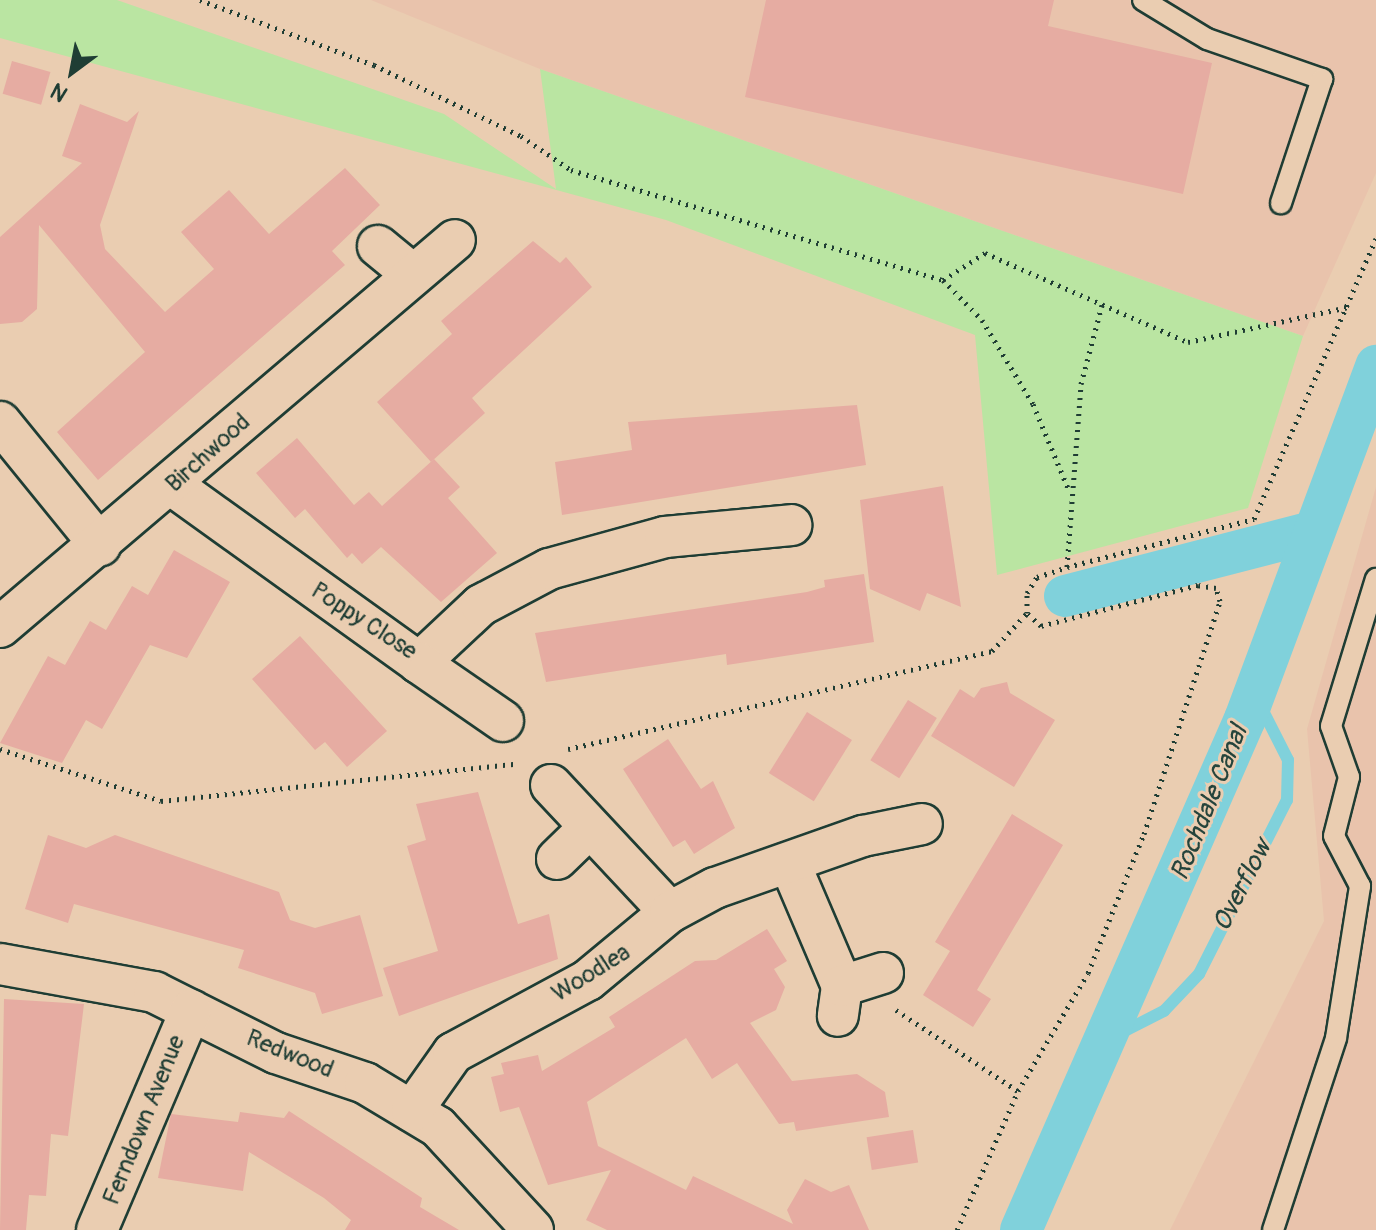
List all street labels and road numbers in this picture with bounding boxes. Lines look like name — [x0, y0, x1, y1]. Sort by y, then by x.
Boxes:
street label: Birchwood — [160, 408, 256, 498]
street label: Poppy Close — [306, 576, 422, 666]
street label: Woodlea — [547, 938, 635, 1008]
street label: Redwood — [242, 1024, 338, 1084]
street label: Ferndown Avenue — [97, 1031, 191, 1209]

